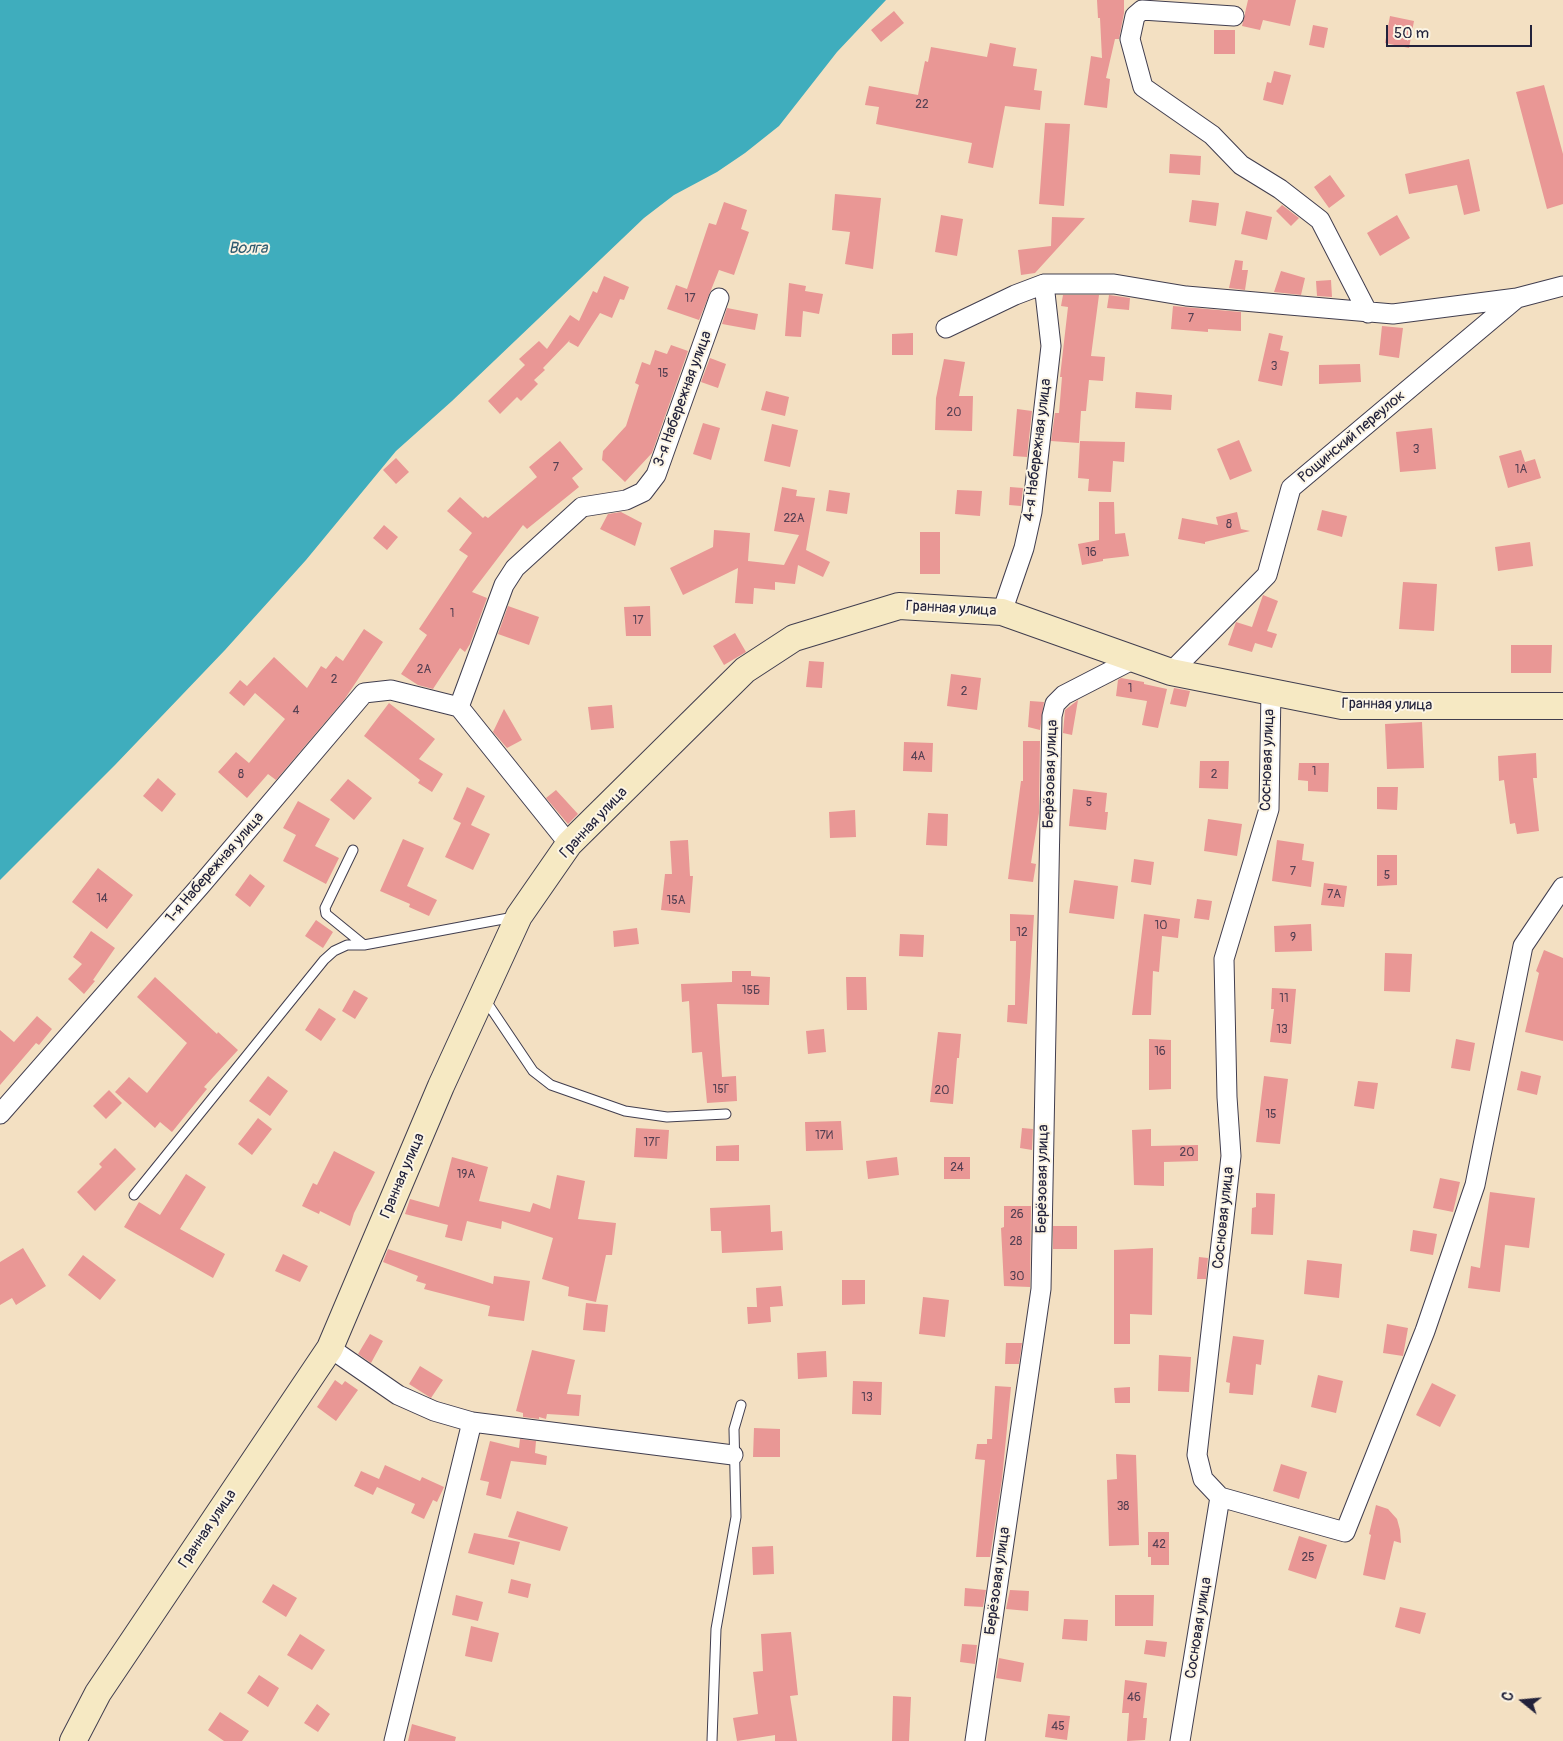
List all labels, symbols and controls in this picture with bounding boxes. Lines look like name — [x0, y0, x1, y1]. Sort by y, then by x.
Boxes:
scale bar — [1388, 15, 1534, 47]
text: 50 m — [1394, 24, 1429, 43]
house number: 22 — [915, 98, 929, 112]
water label: Волга — [229, 239, 267, 259]
house number: 17 — [684, 292, 696, 306]
house number: 7 — [1188, 312, 1194, 326]
street label: 3-я Набережная улица — [650, 329, 716, 469]
house number: 3 — [1271, 360, 1277, 374]
house number: 15 — [657, 367, 669, 381]
street label: 4-я Набережная улица — [1020, 378, 1056, 522]
street label: Рощинский переулок — [1295, 387, 1409, 487]
house number: 20 — [947, 406, 961, 420]
house number: 3 — [1413, 443, 1419, 457]
house number: 7 — [553, 461, 559, 475]
house number: 1А — [1515, 463, 1527, 477]
house number: 22А — [783, 512, 805, 526]
house number: 8 — [1226, 518, 1232, 532]
house number: 16 — [1085, 546, 1097, 560]
street label: Гранная улица — [905, 598, 997, 620]
house number: 1 — [450, 607, 454, 621]
house number: 17 — [632, 614, 644, 628]
house number: 2А — [417, 663, 431, 677]
house number: 2 — [331, 673, 337, 687]
house number: 1 — [1128, 682, 1132, 696]
house number: 2 — [961, 685, 967, 699]
street label: Гранная улица — [1341, 695, 1433, 715]
house number: 4 — [293, 704, 299, 718]
street label: Сосновая улица — [1257, 708, 1279, 812]
street label: Берёзовая улица — [1040, 719, 1062, 829]
house number: 4А — [911, 750, 925, 764]
house number: 1 — [1312, 765, 1316, 779]
house number: 8 — [238, 768, 244, 782]
house number: 2 — [1211, 768, 1217, 782]
street label: Гранная улица — [556, 784, 632, 862]
house number: 5 — [1086, 796, 1092, 810]
street label: 1-я Набережная улица — [162, 809, 268, 927]
house number: 7 — [1290, 865, 1296, 879]
house number: 5 — [1384, 869, 1390, 883]
house number: 7А — [1327, 888, 1341, 902]
house number: 14 — [96, 892, 108, 906]
house number: 15А — [667, 894, 685, 908]
house number: 10 — [1155, 919, 1167, 933]
house number: 12 — [1016, 926, 1028, 940]
house number: 9 — [1290, 931, 1296, 945]
house number: 15Б — [742, 984, 760, 998]
house number: 11 — [1279, 992, 1289, 1006]
house number: 13 — [1276, 1023, 1288, 1037]
house number: 16 — [1154, 1045, 1166, 1059]
house number: 15Г — [713, 1083, 729, 1097]
house number: 20 — [935, 1084, 949, 1098]
house number: 15 — [1265, 1108, 1277, 1122]
street label: Берёзовая улица — [1033, 1124, 1053, 1234]
house number: 17И — [815, 1129, 833, 1143]
street label: Гранная улица — [377, 1131, 429, 1221]
house number: 17Г — [644, 1136, 660, 1150]
house number: 20 — [1180, 1146, 1194, 1160]
house number: 24 — [950, 1161, 964, 1175]
street label: Сосновая улица — [1210, 1166, 1238, 1270]
house number: 19А — [457, 1168, 475, 1182]
house number: 26 — [1010, 1208, 1024, 1222]
house number: 28 — [1010, 1235, 1022, 1249]
house number: 30 — [1010, 1270, 1024, 1284]
house number: 13 — [861, 1391, 873, 1405]
street label: Гранная улица — [175, 1486, 241, 1572]
house number: 38 — [1117, 1500, 1129, 1514]
street label: Берёзовая улица — [982, 1526, 1014, 1636]
house number: 42 — [1152, 1538, 1166, 1552]
house number: 25 — [1301, 1551, 1315, 1565]
street label: Сосновая улица — [1182, 1576, 1216, 1680]
north arrow — [1498, 1676, 1548, 1726]
text: С — [1499, 1690, 1518, 1703]
house number: 46 — [1127, 1691, 1141, 1705]
house number: 45 — [1051, 1720, 1065, 1734]

